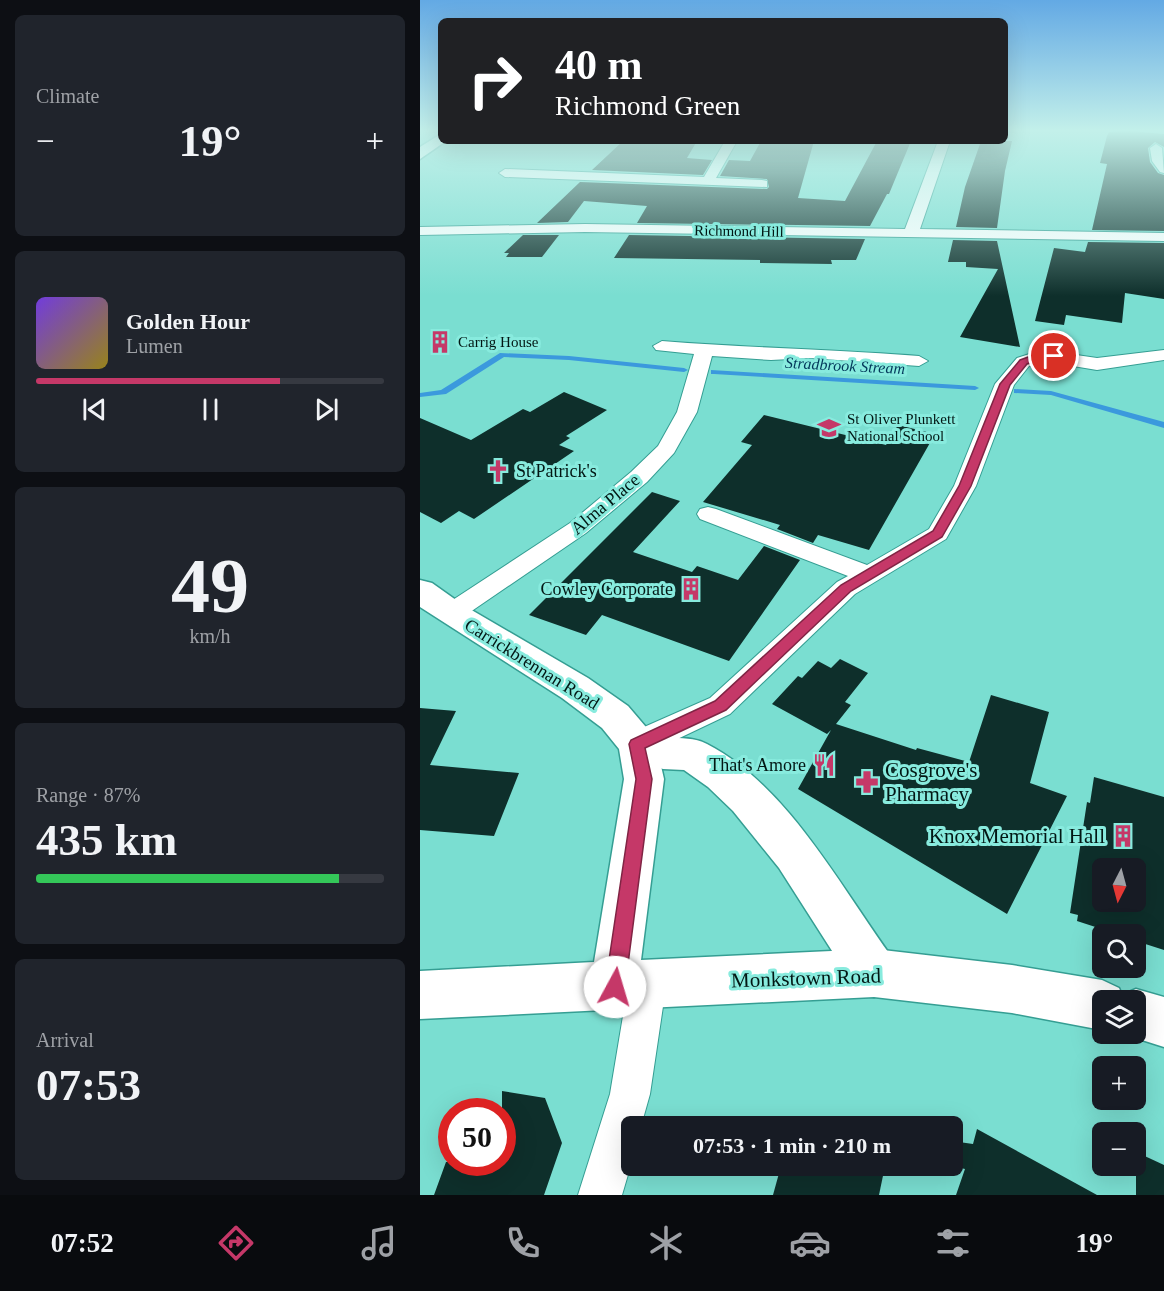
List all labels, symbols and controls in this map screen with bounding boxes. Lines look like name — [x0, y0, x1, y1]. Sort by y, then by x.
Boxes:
icon: right — [456, 42, 534, 120]
text: 40 m — [555, 42, 643, 88]
text: Climate — [36, 85, 99, 107]
text: Richmond Green — [555, 91, 740, 121]
text: 19° — [179, 116, 242, 166]
text: − — [36, 123, 55, 159]
text: + — [365, 123, 384, 159]
street label: Richmond Hill — [694, 222, 784, 240]
text: Golden Hour — [126, 309, 250, 334]
building icon: Carrig House — [427, 329, 453, 355]
pin — [1028, 330, 1079, 381]
place label: Carrig House — [458, 334, 539, 350]
text: Lumen — [126, 335, 183, 357]
icon: arrive — [1037, 339, 1070, 372]
water label: Stradbrook Stream — [785, 354, 905, 377]
icon: previous — [78, 393, 111, 426]
icon: pause — [194, 393, 227, 426]
icon: next — [310, 393, 343, 426]
place label: St Oliver Plunkett National School — [847, 411, 956, 444]
school or university icon: St Oliver Plunkett National School — [816, 415, 842, 441]
church icon: St Patrick's — [485, 458, 511, 484]
place label: St Patrick's — [516, 461, 597, 481]
street label: Alma Place — [567, 470, 643, 538]
text: 49 — [171, 542, 249, 629]
building icon: Cowley Corporate — [678, 576, 704, 602]
place label: Cowley Corporate — [541, 579, 673, 599]
street label: Carrickbrennan Road — [461, 615, 603, 713]
text: km/h — [189, 625, 231, 647]
restaurant icon: That's Amore — [811, 752, 837, 778]
place label: That's Amore — [709, 755, 806, 775]
place label: Cosgrove's Pharmacy — [885, 758, 977, 806]
pharmacy icon: Cosgrove's Pharmacy — [854, 769, 880, 795]
text: Range · 87% — [36, 784, 140, 806]
text: 435 km — [36, 815, 177, 865]
building icon: Knox Memorial Hall — [1110, 823, 1136, 849]
place label: Knox Memorial Hall — [929, 824, 1105, 848]
north arrow — [1092, 858, 1146, 912]
map controls — [1092, 858, 1146, 1176]
button: search — [1092, 924, 1146, 978]
position arrow — [583, 955, 647, 1019]
street label: Monkstown Road — [731, 963, 882, 993]
button: layers — [1092, 990, 1146, 1044]
text: Arrival — [36, 1029, 94, 1051]
button: + — [1092, 1056, 1146, 1110]
text: 07:53 — [36, 1060, 141, 1110]
speed limit sign: 50 — [438, 1098, 516, 1176]
button: − — [1092, 1122, 1146, 1176]
text: 07:53 · 1 min · 210 m — [693, 1133, 891, 1158]
icon: directions — [215, 1222, 257, 1264]
icon: music — [358, 1222, 400, 1264]
icon: phone — [502, 1222, 544, 1264]
icon: climate — [645, 1222, 687, 1264]
icon: car — [789, 1222, 831, 1264]
icon: filters — [932, 1222, 974, 1264]
text: 07:52 — [51, 1228, 114, 1258]
text: 19° — [1075, 1228, 1113, 1258]

